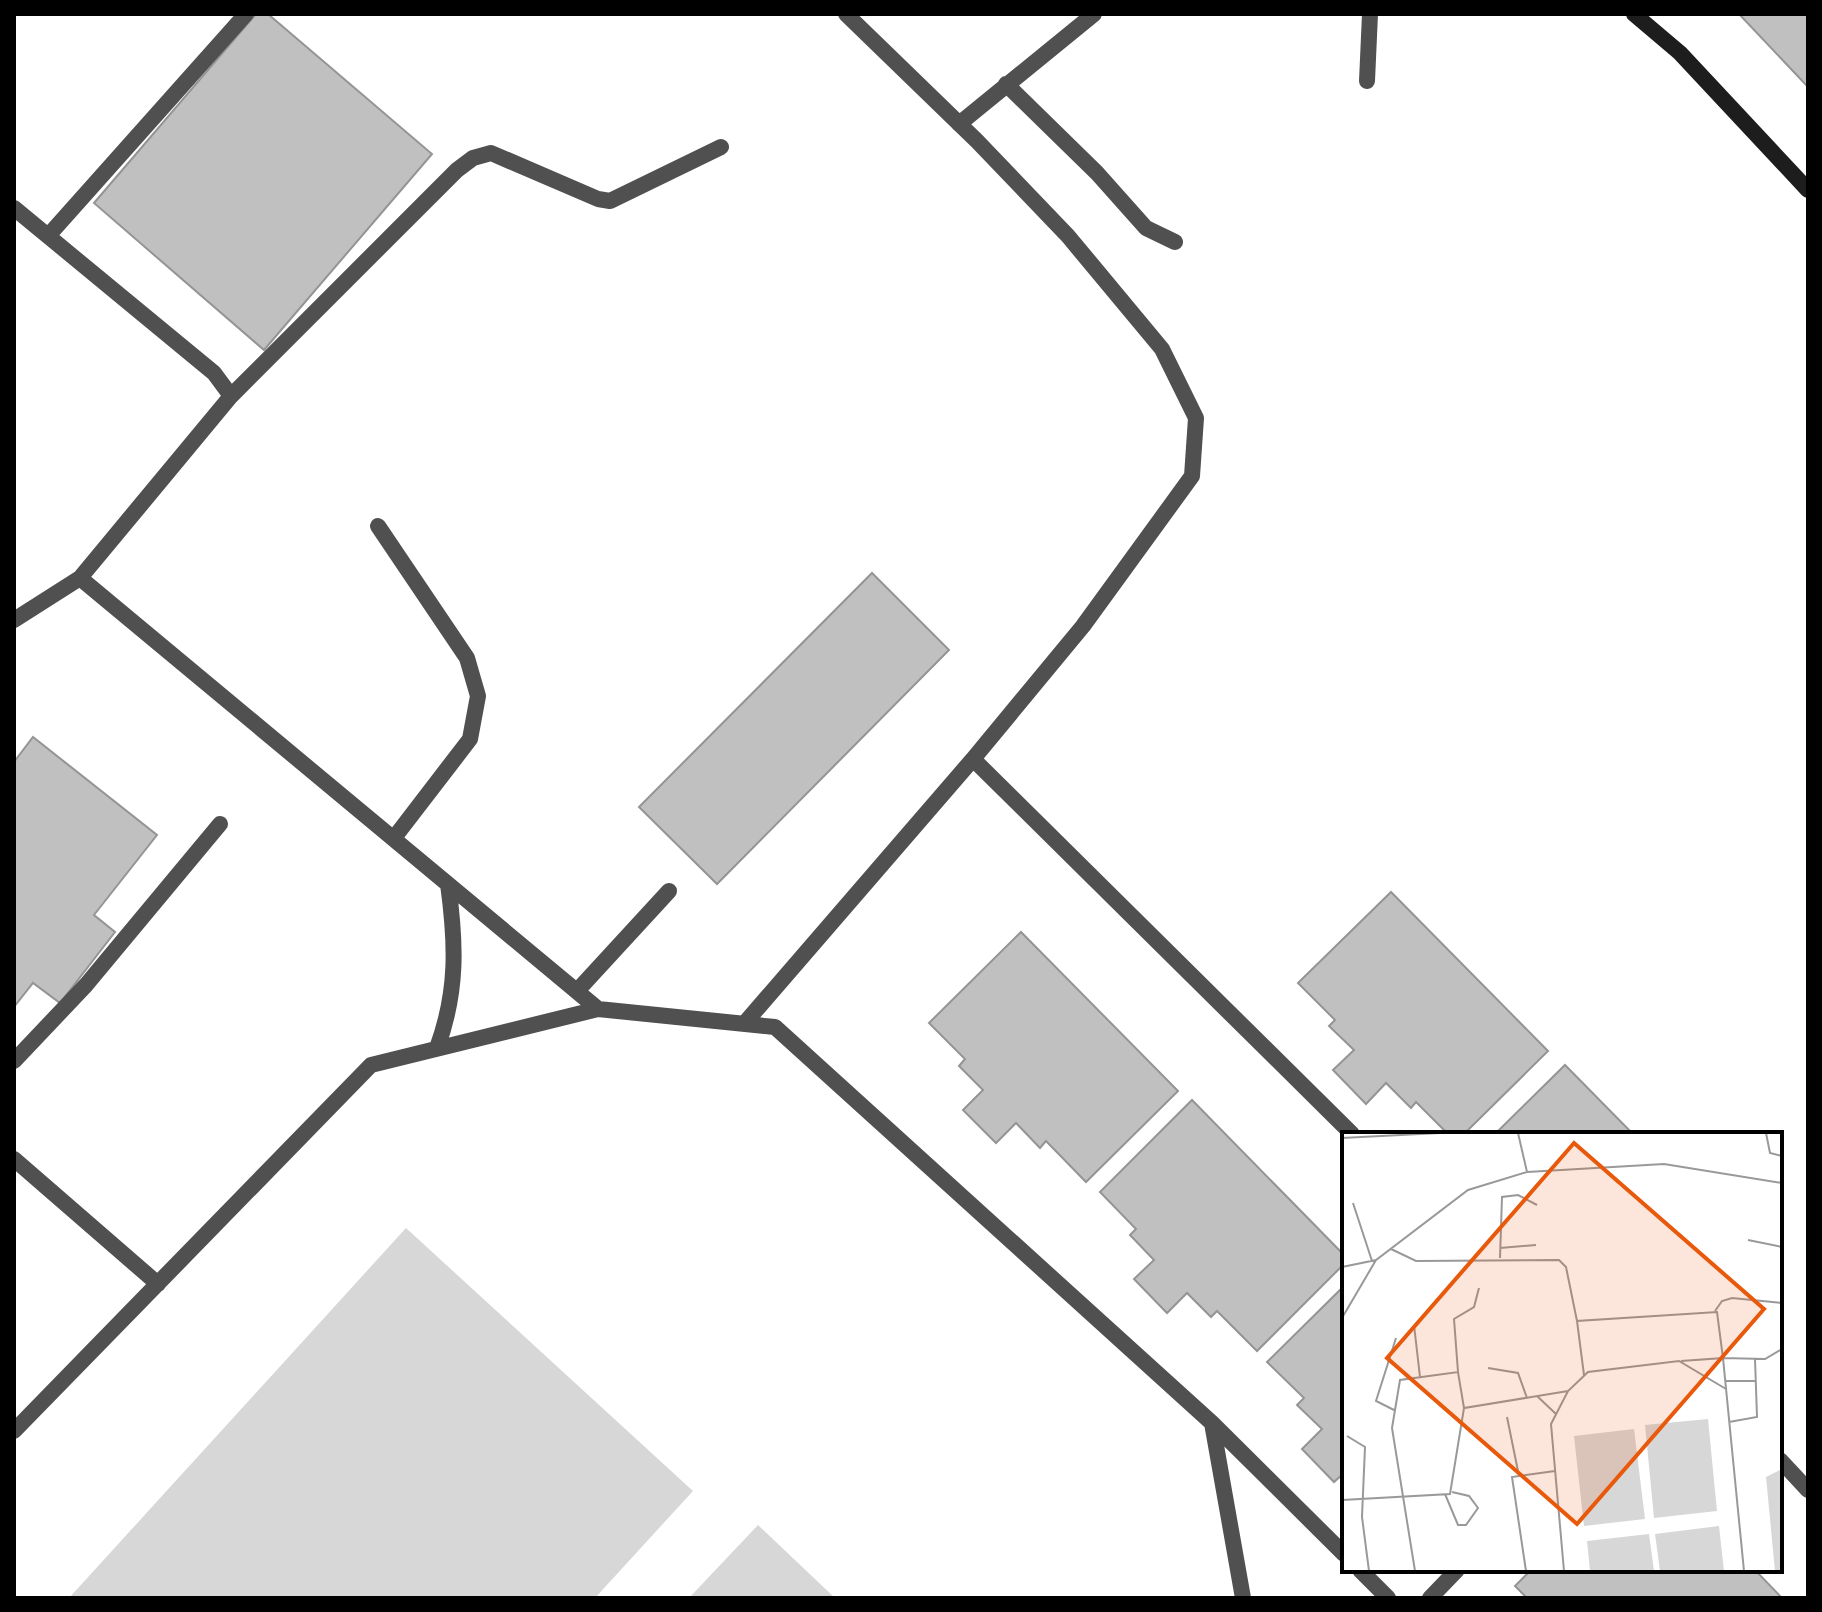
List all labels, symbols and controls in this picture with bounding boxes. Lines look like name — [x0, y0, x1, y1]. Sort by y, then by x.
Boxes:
inset map — [1342, 1132, 1782, 1572]

